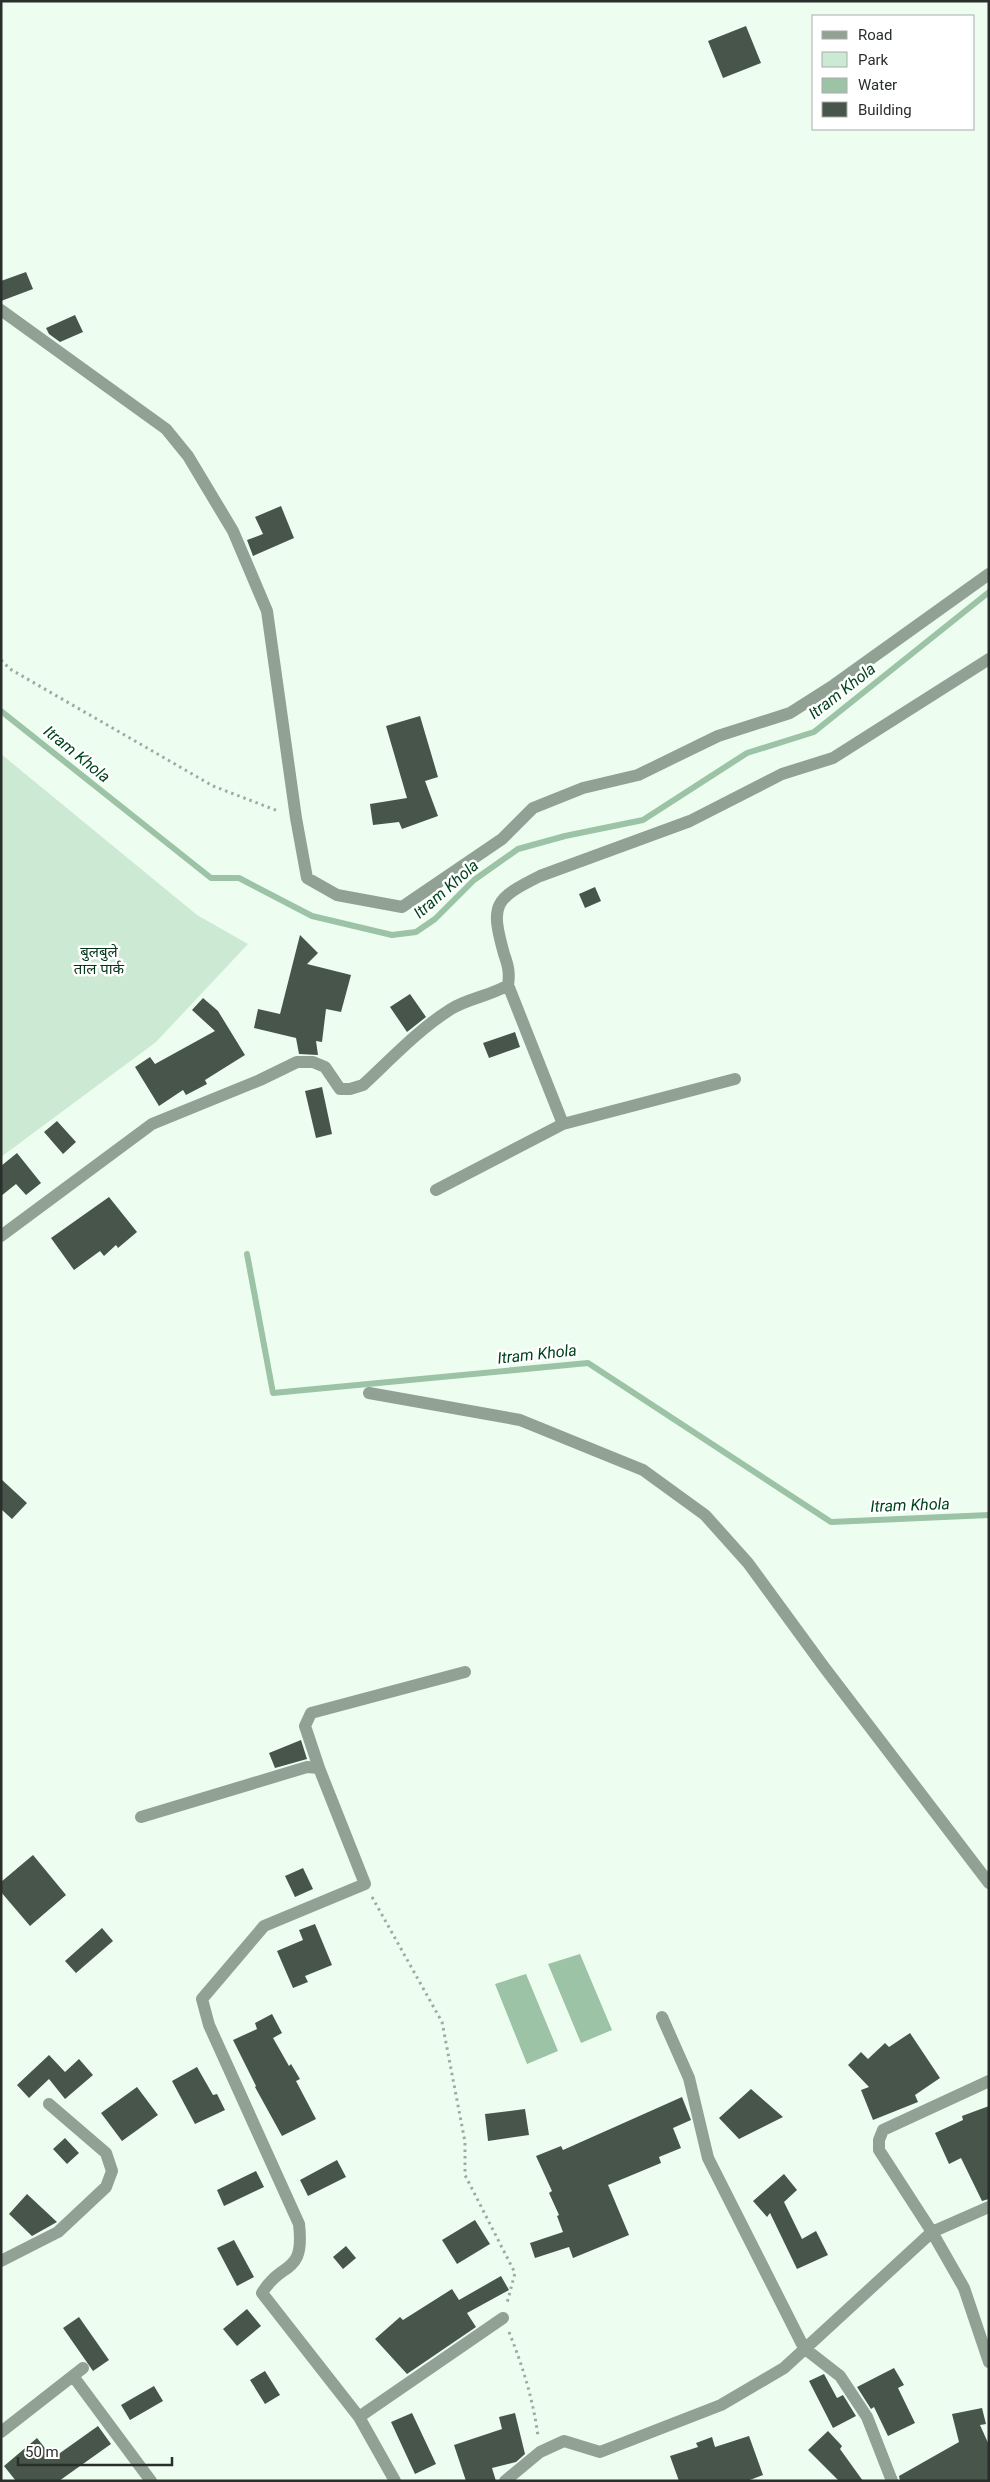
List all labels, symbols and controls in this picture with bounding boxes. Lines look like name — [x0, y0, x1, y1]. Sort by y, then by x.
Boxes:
legend — [812, 15, 975, 130]
text: Road — [858, 26, 892, 44]
text: Park — [858, 51, 889, 69]
text: Water — [858, 76, 897, 94]
text: Building — [858, 101, 912, 119]
water label: Itram Khola — [805, 659, 879, 723]
water label: Itram Khola — [40, 722, 114, 786]
water label: Itram Khola — [410, 856, 482, 922]
park label: बुलबुले ताल पार्क — [74, 943, 125, 978]
water label: Itram Khola — [496, 1340, 578, 1368]
water label: Itram Khola — [870, 1494, 950, 1516]
scale bar — [18, 2434, 171, 2466]
text: 50 m — [25, 2443, 59, 2461]

